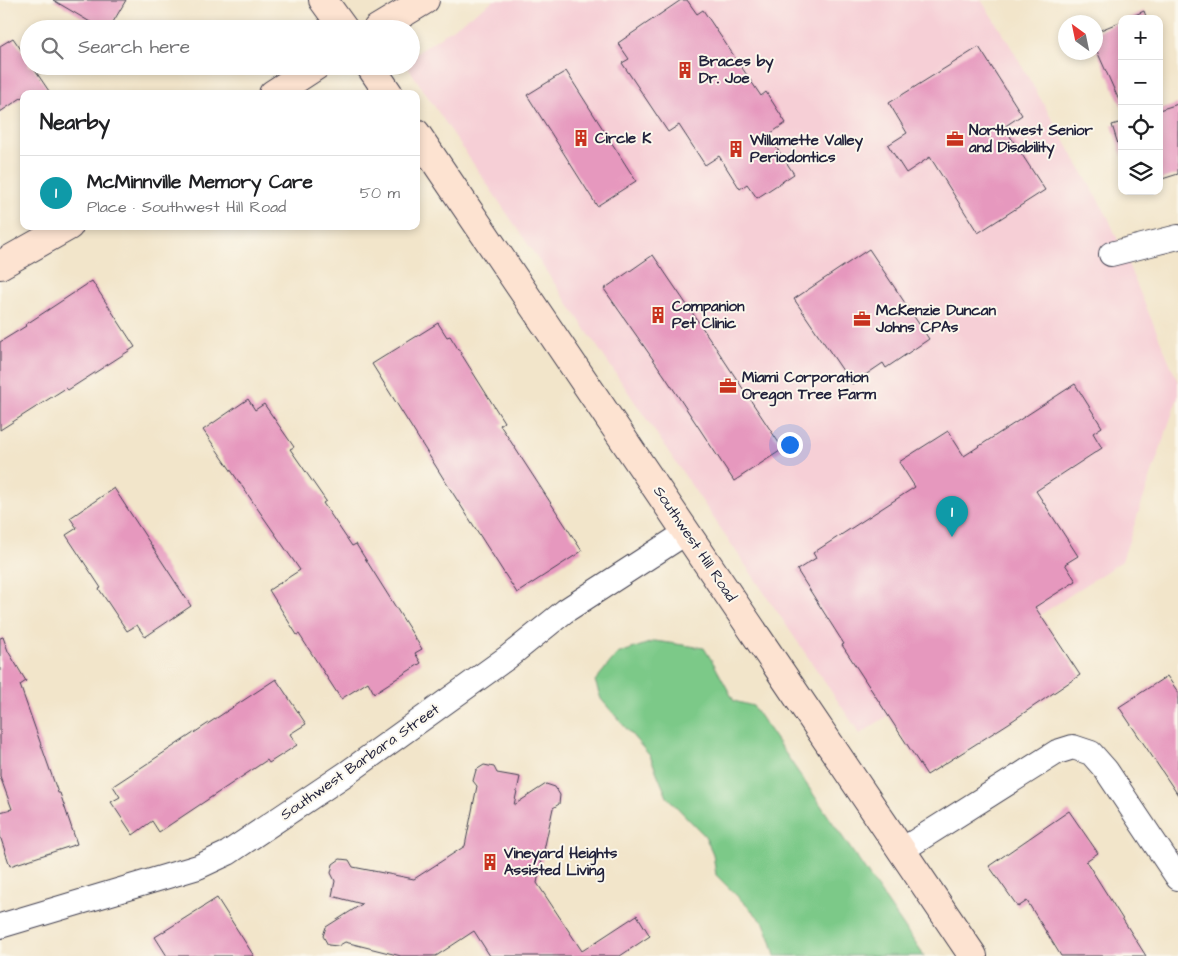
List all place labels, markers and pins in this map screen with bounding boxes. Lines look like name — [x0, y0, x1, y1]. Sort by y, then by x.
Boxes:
place label: Braces by Dr. Joe — [699, 51, 774, 89]
building icon: Braces by Dr. Joe — [675, 60, 695, 80]
place label: Northwest Senior and Disability — [968, 120, 1093, 159]
building icon: Circle K — [571, 128, 591, 148]
place label: Circle K — [595, 128, 652, 149]
office icon: Northwest Senior and Disability — [945, 129, 965, 149]
place label: Willamette Valley Periodontics — [749, 130, 864, 168]
building icon: Willamette Valley Periodontics — [726, 139, 746, 159]
place label: Companion Pet Clinic — [672, 296, 745, 334]
place label: McKenzie Duncan Johns CPAs — [875, 300, 996, 338]
building icon: Companion Pet Clinic — [648, 305, 668, 325]
office icon: McKenzie Duncan Johns CPAs — [852, 309, 872, 329]
place label: Miami Corporation Oregon Tree Farm — [742, 367, 876, 407]
office icon: Miami Corporation Oregon Tree Farm — [718, 376, 738, 396]
pin: 1 — [936, 496, 968, 537]
place label: Vineyard Heights Assisted Living — [503, 843, 618, 883]
building icon: Vineyard Heights Assisted Living — [480, 852, 500, 872]

